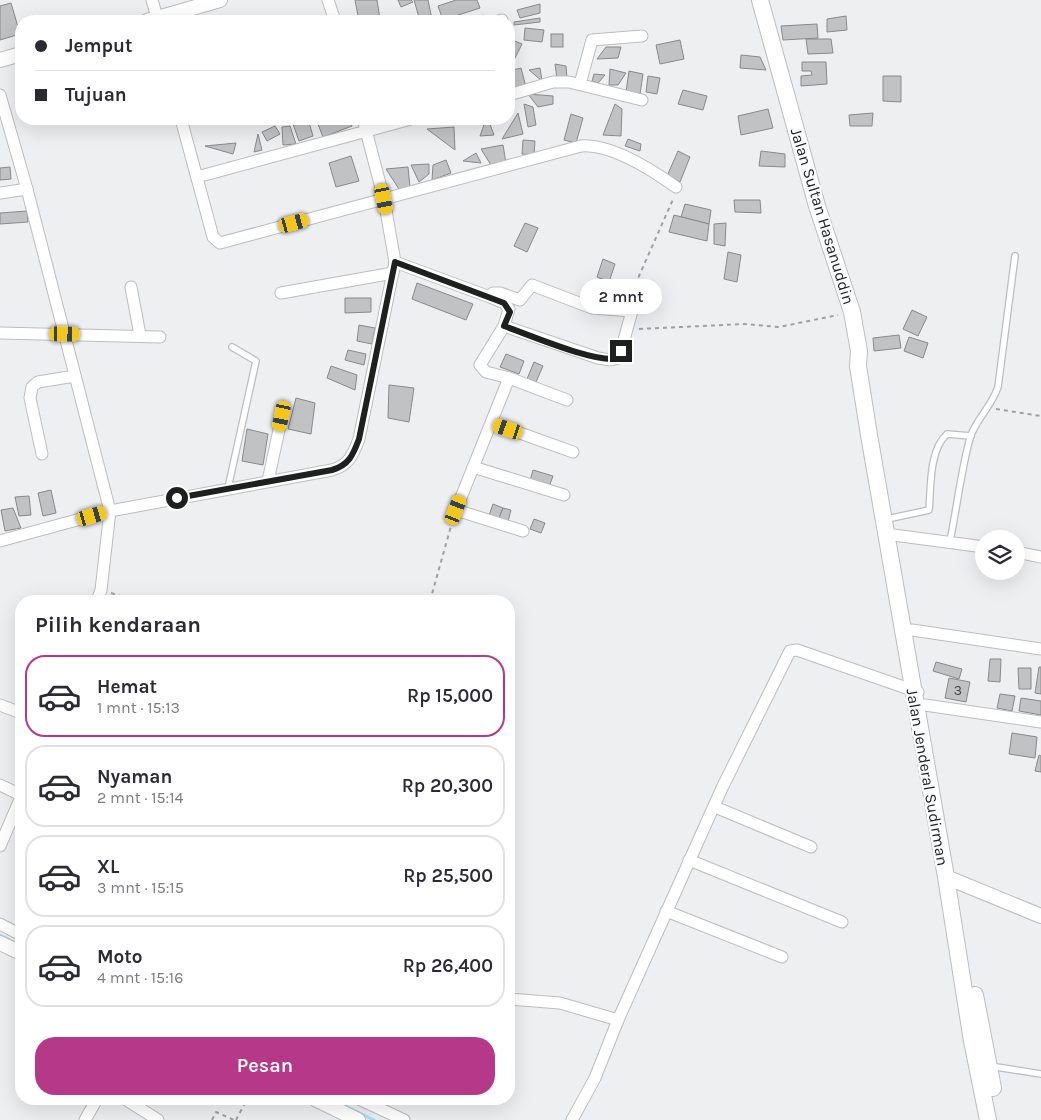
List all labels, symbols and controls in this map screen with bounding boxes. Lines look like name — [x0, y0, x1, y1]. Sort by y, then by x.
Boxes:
text: Jemput — [65, 35, 133, 57]
text: Tujuan — [65, 84, 127, 106]
street label: Jalan Sultan Hasanuddin — [787, 126, 858, 307]
car — [373, 183, 394, 215]
car — [277, 212, 310, 234]
callout: 2 mnt — [580, 278, 662, 314]
text: 2 mnt — [599, 287, 643, 306]
car — [49, 326, 80, 342]
route end — [610, 340, 632, 362]
car — [271, 400, 292, 432]
car — [491, 417, 524, 441]
route start — [166, 487, 188, 509]
car — [443, 493, 468, 527]
car — [75, 505, 108, 527]
map controls — [975, 530, 1025, 580]
button: layers — [975, 530, 1025, 580]
text: Pilih kendaraan — [35, 612, 201, 638]
icon: car — [37, 674, 82, 719]
text: Hemat — [97, 676, 157, 698]
house number: 3 — [954, 682, 962, 699]
text: Rp 15,000 — [407, 685, 493, 707]
street label: Jalan Jenderal Sudirman — [903, 687, 952, 867]
text: 1 mnt · 15:13 — [97, 698, 180, 717]
icon: car — [37, 764, 82, 809]
text: Nyaman — [97, 766, 172, 788]
text: Rp 20,300 — [402, 775, 493, 797]
text: 2 mnt · 15:14 — [97, 788, 183, 807]
icon: car — [37, 854, 82, 899]
text: XL — [97, 856, 119, 878]
text: Rp 25,500 — [403, 865, 493, 887]
text: 3 mnt · 15:15 — [97, 878, 184, 897]
icon: car — [37, 944, 82, 989]
text: Moto — [97, 946, 143, 968]
text: Rp 26,400 — [403, 955, 493, 977]
text: 4 mnt · 15:16 — [97, 968, 183, 987]
button: Pesan — [35, 1037, 495, 1095]

